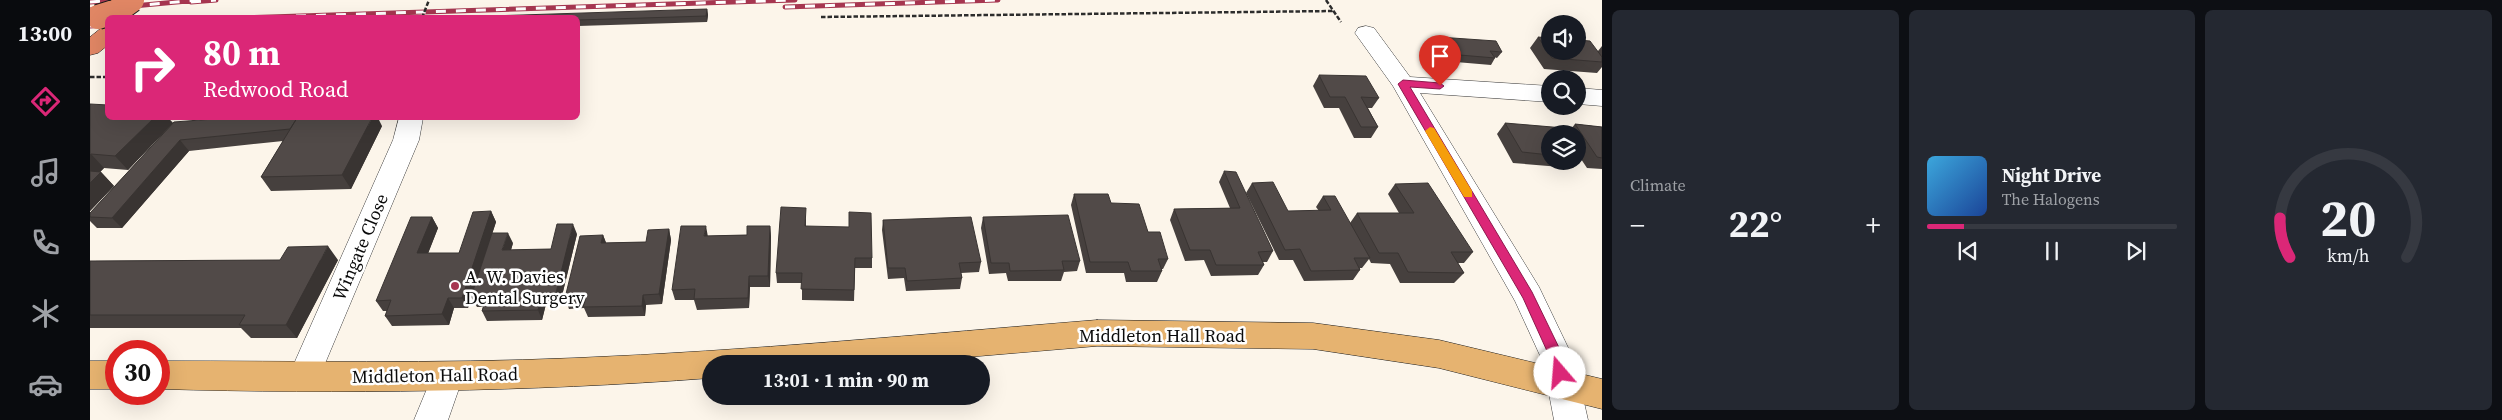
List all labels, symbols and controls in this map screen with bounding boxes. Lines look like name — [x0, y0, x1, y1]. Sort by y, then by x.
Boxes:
map controls — [1541, 15, 1586, 170]
button: sound — [1541, 15, 1586, 60]
text: 13:00 — [18, 18, 72, 48]
text: 80 m — [203, 29, 280, 77]
icon: right — [120, 35, 185, 100]
pin — [1419, 35, 1461, 86]
icon: arrive — [1426, 42, 1454, 70]
button: search — [1541, 70, 1586, 115]
text: Redwood Road — [203, 74, 349, 104]
icon: directions — [28, 84, 63, 119]
button: layers — [1541, 125, 1586, 170]
icon: music — [28, 155, 63, 190]
text: Night Drive — [2002, 162, 2101, 188]
text: Climate — [1630, 174, 1686, 196]
text: 20 — [2320, 182, 2377, 253]
text: The Halogens — [2002, 188, 2100, 210]
street label: Wingate Close — [326, 190, 394, 304]
text: 22° — [1729, 198, 1782, 250]
text: − — [1630, 206, 1645, 244]
text: + — [1866, 206, 1881, 244]
icon: phone — [28, 225, 63, 260]
icon: previous — [1954, 237, 1982, 265]
icon: pause — [2038, 237, 2066, 265]
icon: next — [2122, 237, 2150, 265]
text: km/h — [2327, 243, 2370, 268]
place label: A. W. Davies Dental Surgery — [465, 264, 585, 310]
marker: A. W. Davies Dental Surgery — [449, 280, 461, 292]
icon: climate — [28, 296, 63, 331]
street label: Middleton Hall Road — [1079, 323, 1245, 348]
speed limit sign: 30 — [105, 340, 170, 405]
position arrow — [1533, 346, 1585, 398]
street label: Middleton Hall Road — [352, 361, 518, 389]
icon: car — [28, 367, 63, 402]
text: 13:01 · 1 min · 90 m — [763, 367, 929, 393]

